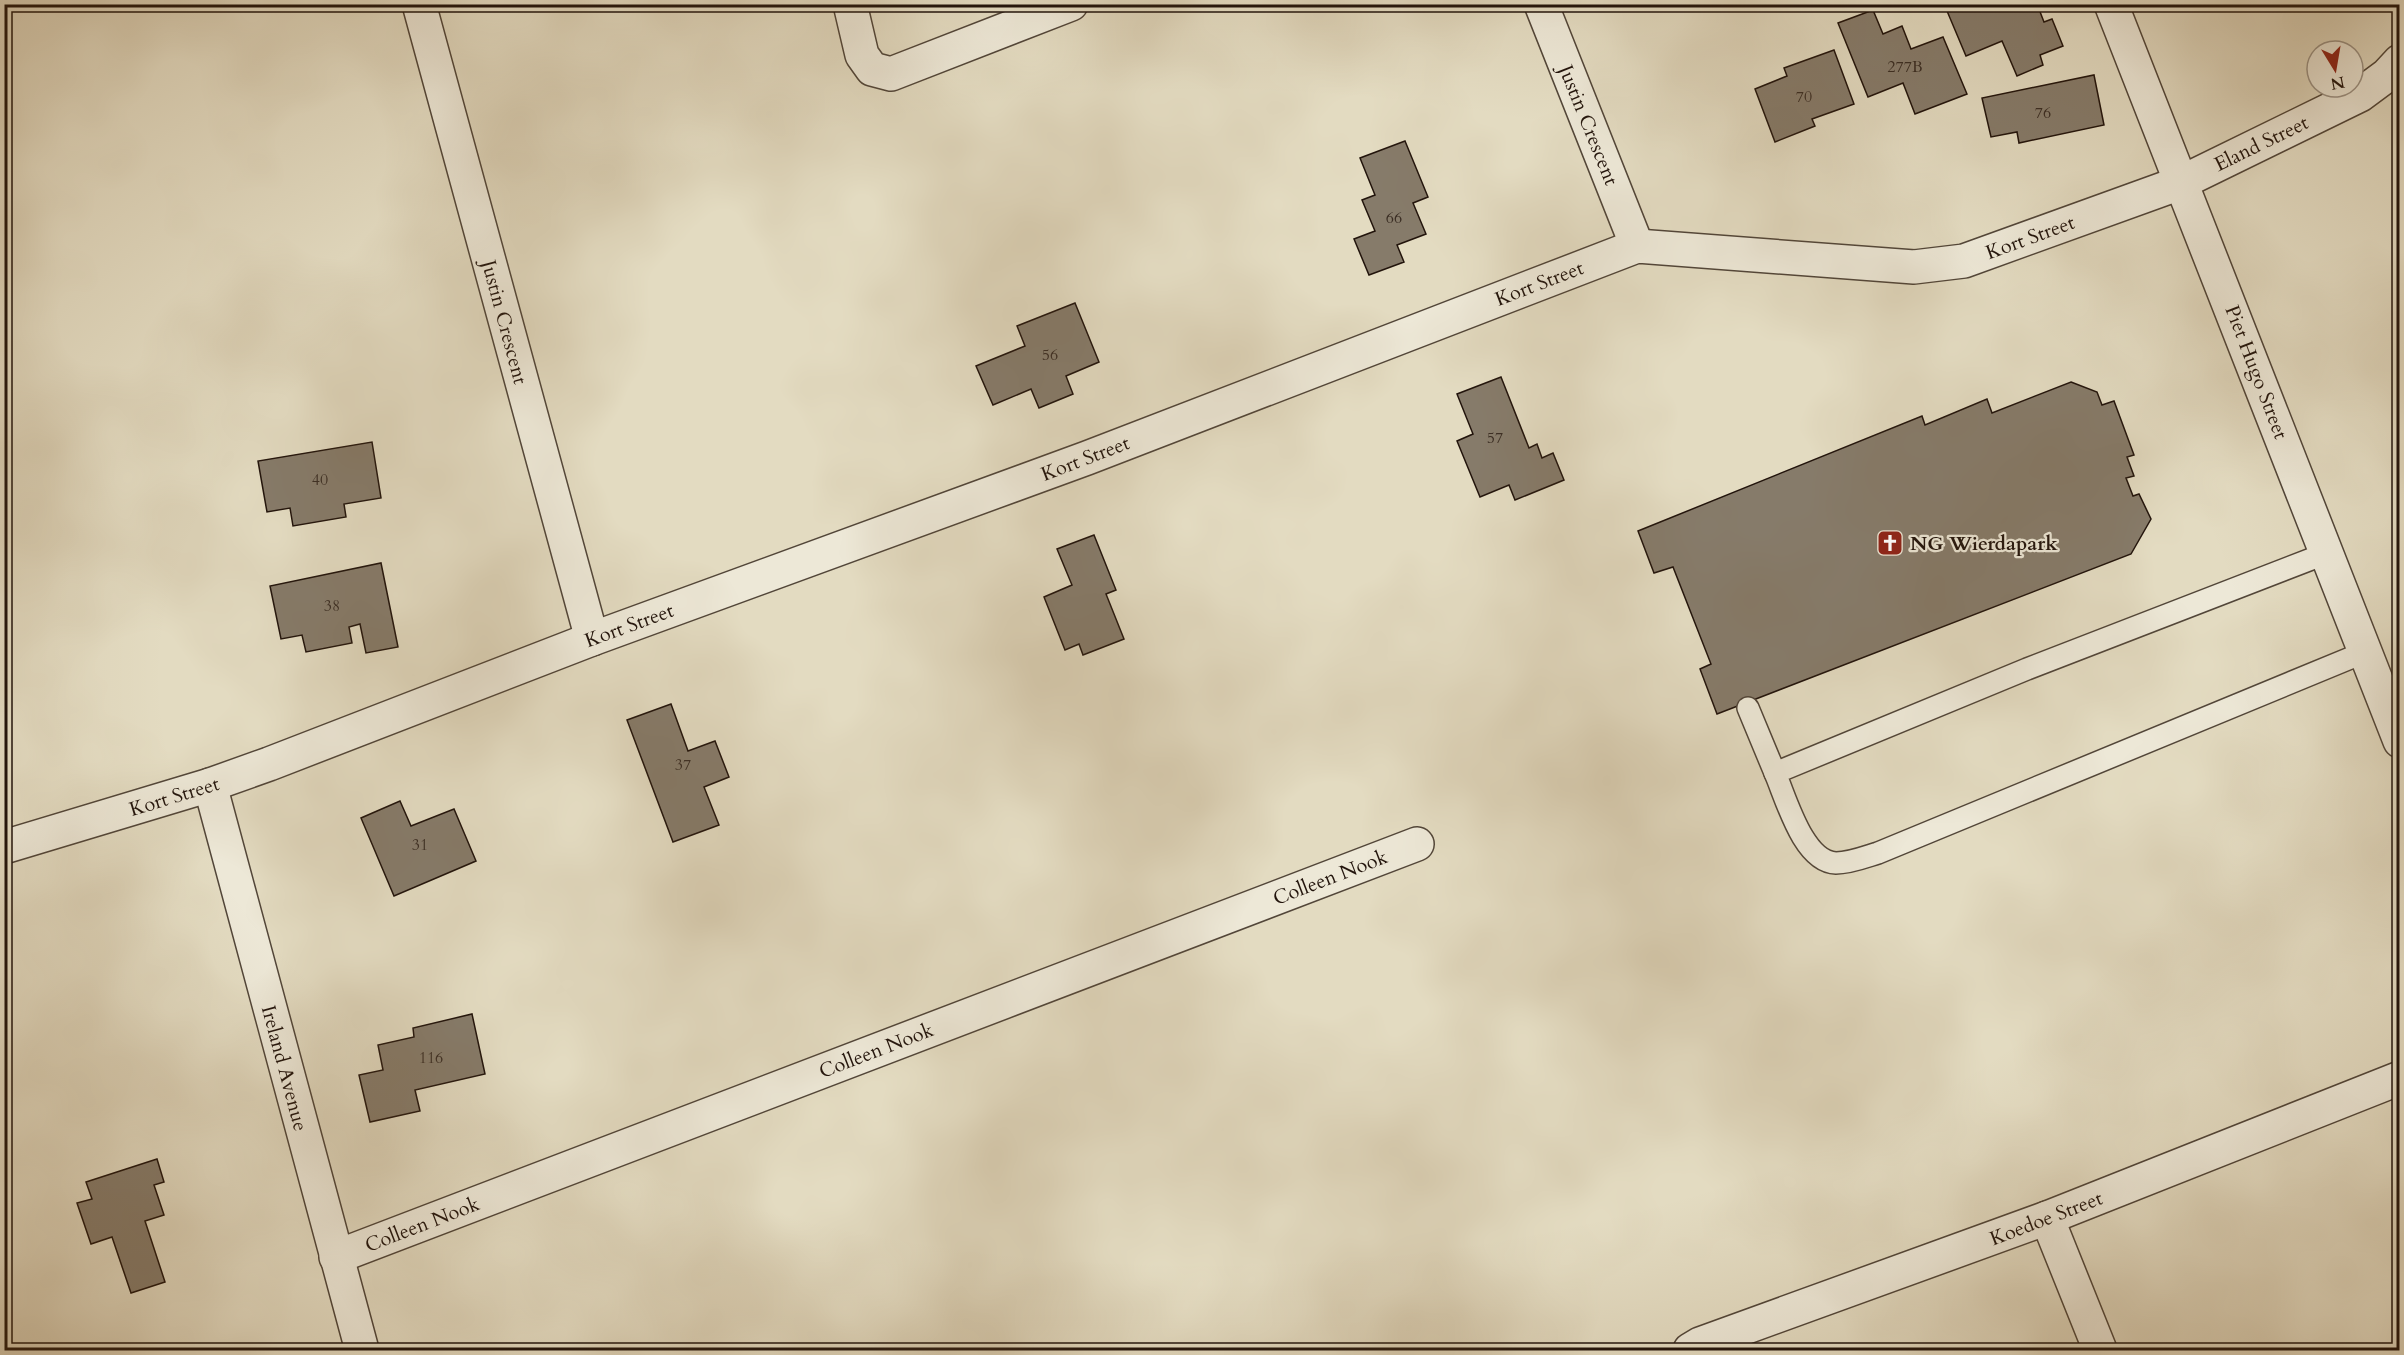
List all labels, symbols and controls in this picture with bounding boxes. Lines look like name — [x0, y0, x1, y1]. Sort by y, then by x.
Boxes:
north arrow — [2305, 39, 2365, 99]
house number: 277B — [1887, 56, 1923, 78]
street label: Justin Crescent — [1551, 58, 1625, 190]
text: N — [2329, 71, 2347, 95]
house number: 70 — [1796, 86, 1812, 108]
house number: 76 — [2035, 102, 2051, 124]
street label: Eland Street — [2210, 109, 2313, 178]
house number: 66 — [1386, 207, 1402, 229]
street label: Kort Street — [1982, 209, 2079, 266]
street label: Justin Crescent — [474, 254, 534, 388]
street label: Kort Street — [1491, 254, 1588, 313]
street label: Piet Hugo Street — [2219, 301, 2295, 444]
house number: 56 — [1042, 344, 1058, 366]
house number: 57 — [1487, 427, 1503, 449]
street label: Kort Street — [1037, 429, 1134, 488]
house number: 40 — [312, 469, 328, 491]
church icon: NG Wierdapark — [1875, 528, 1905, 558]
place label: NG Wierdapark — [1910, 530, 2058, 557]
house number: 38 — [324, 595, 340, 617]
street label: Kort Street — [581, 597, 678, 654]
house number: 37 — [675, 754, 691, 776]
street label: Kort Street — [126, 770, 223, 823]
house number: 31 — [412, 834, 428, 856]
street label: Colleen Nook — [1269, 843, 1392, 912]
street label: Ireland Avenue — [255, 1002, 314, 1134]
street label: Colleen Nook — [815, 1016, 938, 1085]
house number: 116 — [419, 1047, 443, 1069]
street label: Koedoe Street — [1986, 1184, 2107, 1252]
street label: Colleen Nook — [361, 1190, 484, 1259]

